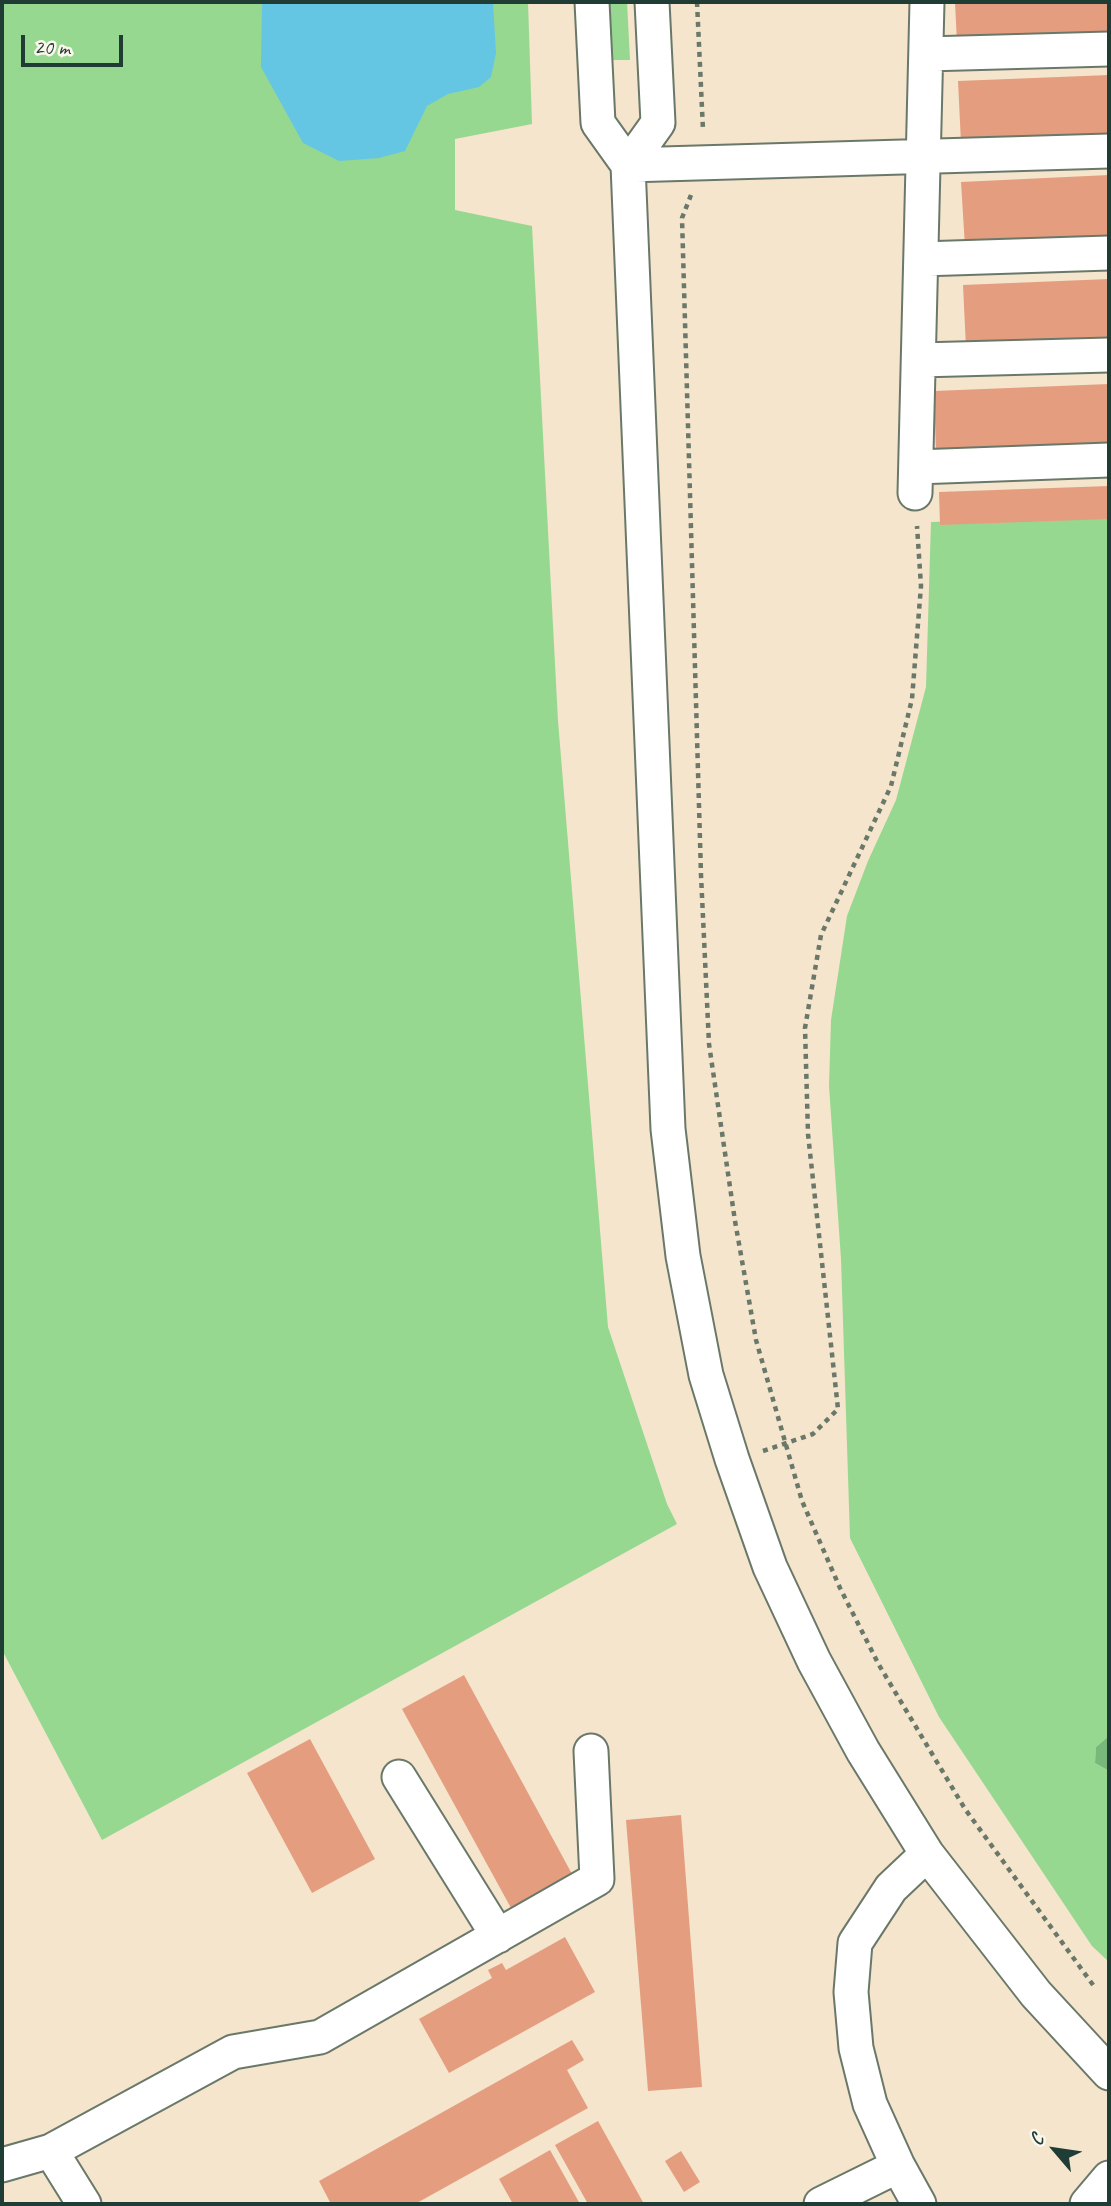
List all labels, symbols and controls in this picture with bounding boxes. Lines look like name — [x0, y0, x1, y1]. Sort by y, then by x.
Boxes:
scale bar — [24, 21, 126, 65]
text: 20 m — [34, 34, 70, 60]
north arrow — [1020, 2115, 1090, 2185]
text: С — [1024, 2130, 1049, 2150]

